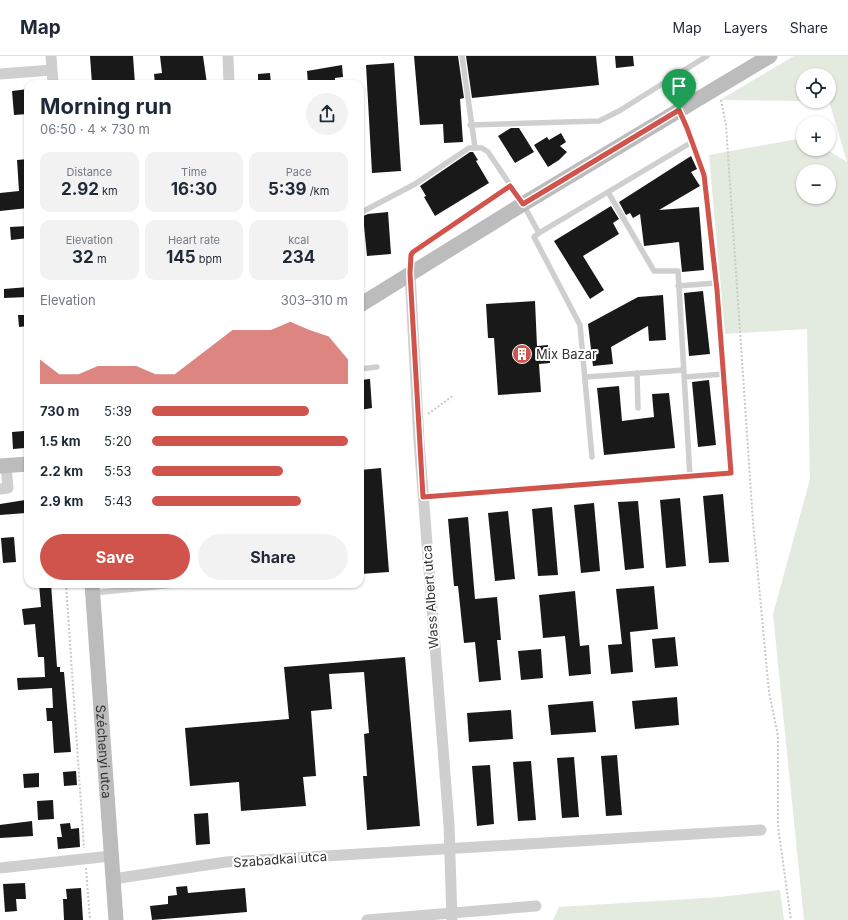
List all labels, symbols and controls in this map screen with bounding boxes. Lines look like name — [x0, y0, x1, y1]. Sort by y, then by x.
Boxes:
text: Map — [20, 16, 61, 39]
text: Map — [673, 19, 702, 36]
text: Layers — [724, 19, 768, 36]
text: Share — [790, 19, 828, 36]
map controls — [796, 68, 836, 204]
button: locate — [796, 68, 836, 108]
pin — [662, 69, 696, 110]
icon: arrive — [668, 75, 690, 97]
text: Morning run — [40, 93, 172, 119]
button: share — [306, 93, 348, 135]
button: + — [796, 116, 836, 156]
text: 06:50 · 4 × 730 m — [40, 121, 150, 137]
button: − — [796, 164, 836, 204]
text: Distance — [67, 165, 112, 179]
text: Time — [181, 165, 207, 179]
text: Pace — [286, 165, 312, 179]
text: 2.92 — [61, 179, 99, 199]
text: 16:30 — [171, 179, 217, 199]
text: 5:39 — [268, 179, 307, 199]
text: km — [99, 184, 118, 198]
text: /km — [307, 184, 329, 198]
text: Elevation — [66, 233, 113, 247]
text: Heart rate — [168, 233, 220, 247]
text: kcal — [288, 233, 309, 247]
text: 32 — [72, 247, 94, 267]
text: 145 — [166, 247, 196, 267]
text: 234 — [282, 247, 315, 267]
text: m — [94, 252, 107, 266]
text: bpm — [196, 252, 222, 266]
text: Elevation — [40, 292, 96, 308]
text: 303–310 m — [281, 292, 348, 308]
building icon: Mix Bazar — [511, 343, 533, 365]
place label: Mix Bazar — [536, 346, 597, 362]
text: 730 m — [40, 403, 79, 419]
text: 5:39 — [104, 403, 132, 419]
text: 1.5 km — [40, 433, 81, 449]
text: 5:20 — [104, 433, 132, 449]
text: 2.2 km — [40, 463, 83, 479]
text: 5:53 — [104, 463, 132, 479]
text: 2.9 km — [40, 493, 83, 509]
text: 5:43 — [104, 493, 132, 509]
button: Save — [40, 534, 190, 580]
button: Share — [198, 534, 348, 580]
street label: Wass Albert utca — [418, 544, 442, 650]
street label: Széchenyi utca — [93, 704, 115, 799]
street label: Szabadkai utca — [233, 848, 327, 870]

